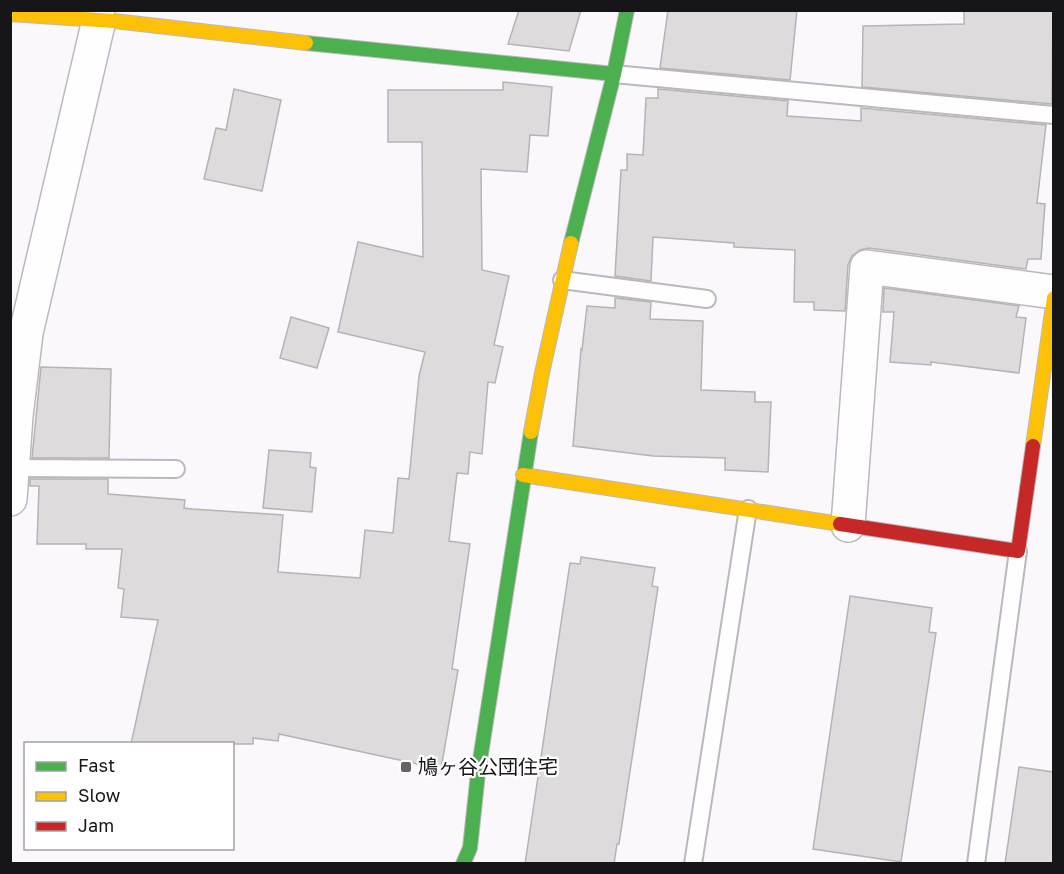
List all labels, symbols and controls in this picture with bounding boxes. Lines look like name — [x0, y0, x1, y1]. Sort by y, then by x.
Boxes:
legend — [24, 742, 234, 850]
text: Fast — [78, 754, 115, 776]
place label: 鳩ヶ谷公団住宅 — [418, 754, 558, 778]
marker: 鳩ヶ谷公団住宅 — [399, 760, 413, 774]
text: Slow — [78, 784, 121, 806]
text: Jam — [78, 814, 114, 836]

